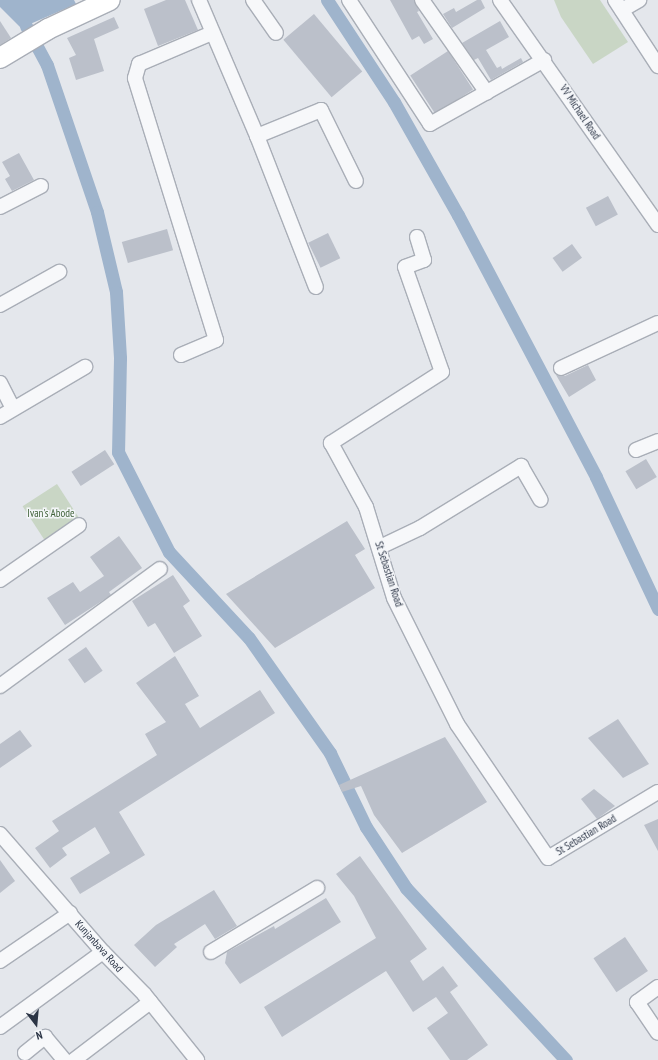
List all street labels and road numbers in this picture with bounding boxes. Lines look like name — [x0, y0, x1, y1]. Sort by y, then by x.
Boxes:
street label: VV Michael Road — [557, 82, 603, 142]
street label: St Sebastian Road — [372, 540, 406, 608]
street label: St Sebastian Road — [553, 812, 619, 858]
street label: Kunjanbava Road — [72, 917, 126, 975]

